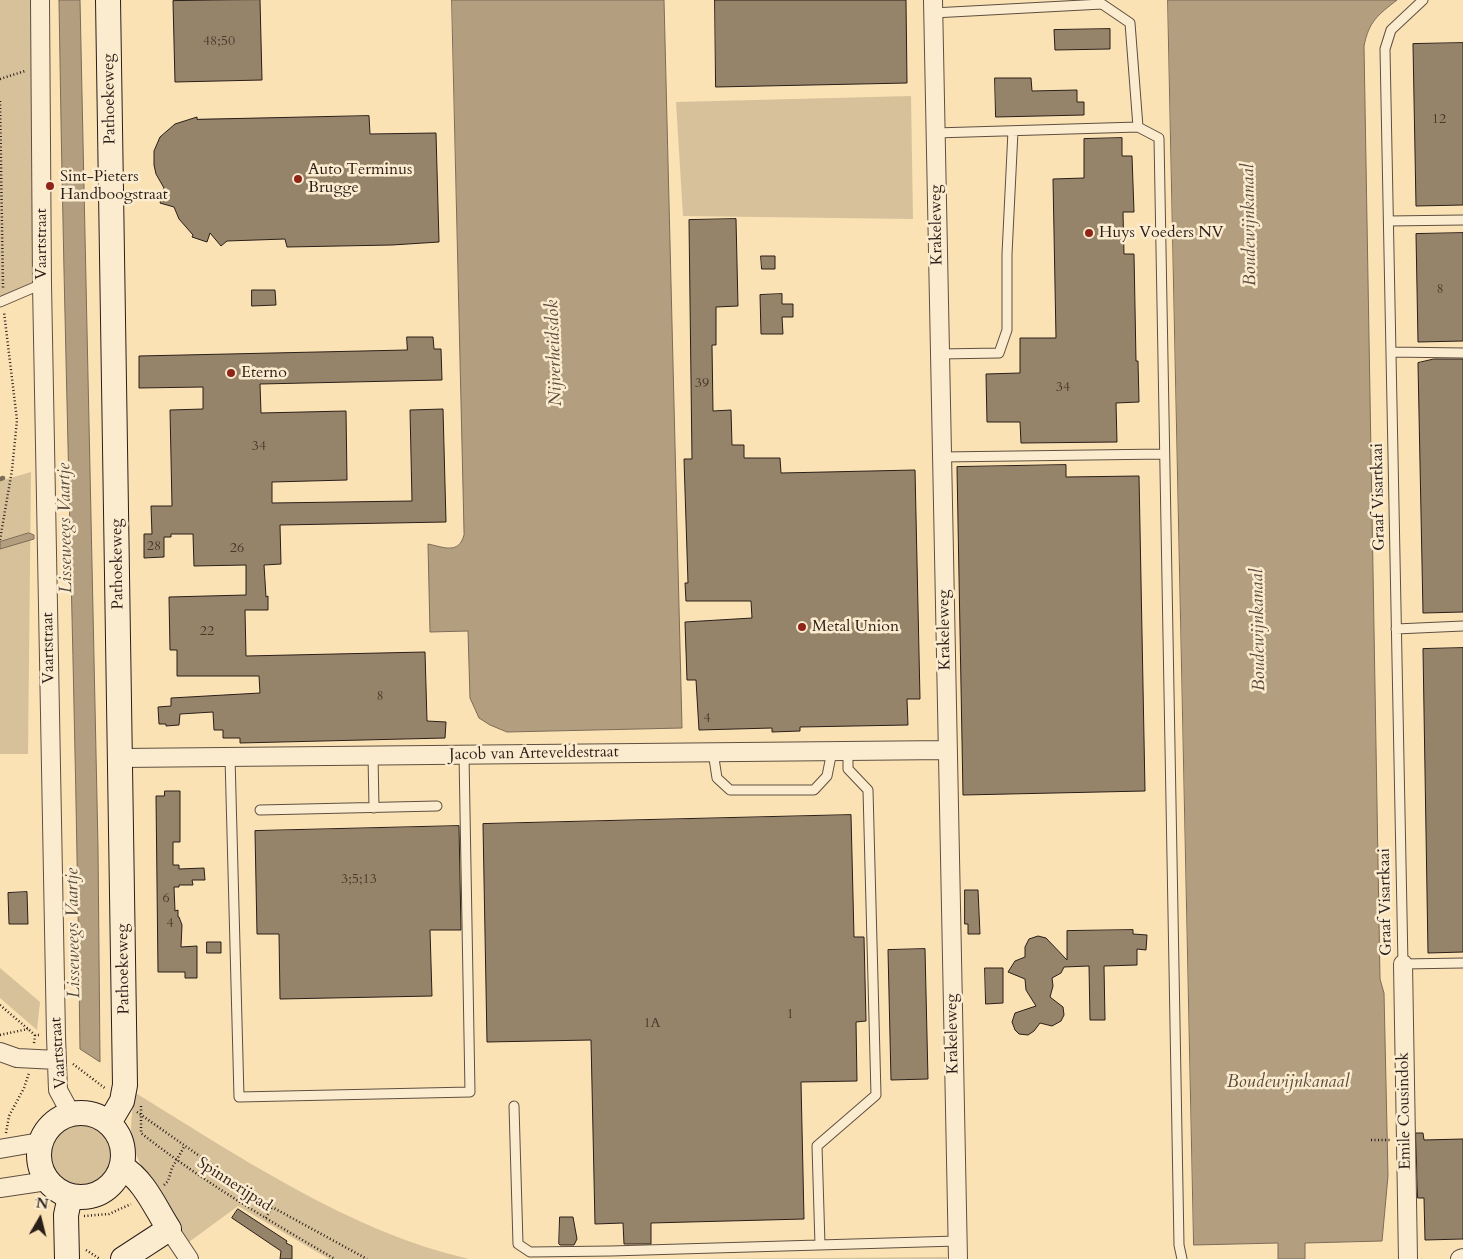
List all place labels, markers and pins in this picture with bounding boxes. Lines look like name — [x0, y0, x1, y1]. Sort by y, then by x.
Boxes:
place label: Auto Terminus Brugge — [308, 160, 412, 198]
place label: Sint-Pieters Handboogstraat — [60, 167, 168, 205]
marker: Auto Terminus Brugge — [292, 173, 304, 185]
marker: Sint-Pieters Handboogstraat — [44, 180, 56, 192]
place label: Huys Voeders NV — [1099, 223, 1224, 243]
marker: Huys Voeders NV — [1083, 227, 1095, 239]
place label: Eterno — [241, 363, 287, 383]
marker: Eterno — [225, 367, 237, 379]
place label: Metal Union — [812, 617, 899, 637]
marker: Metal Union — [796, 621, 808, 633]

